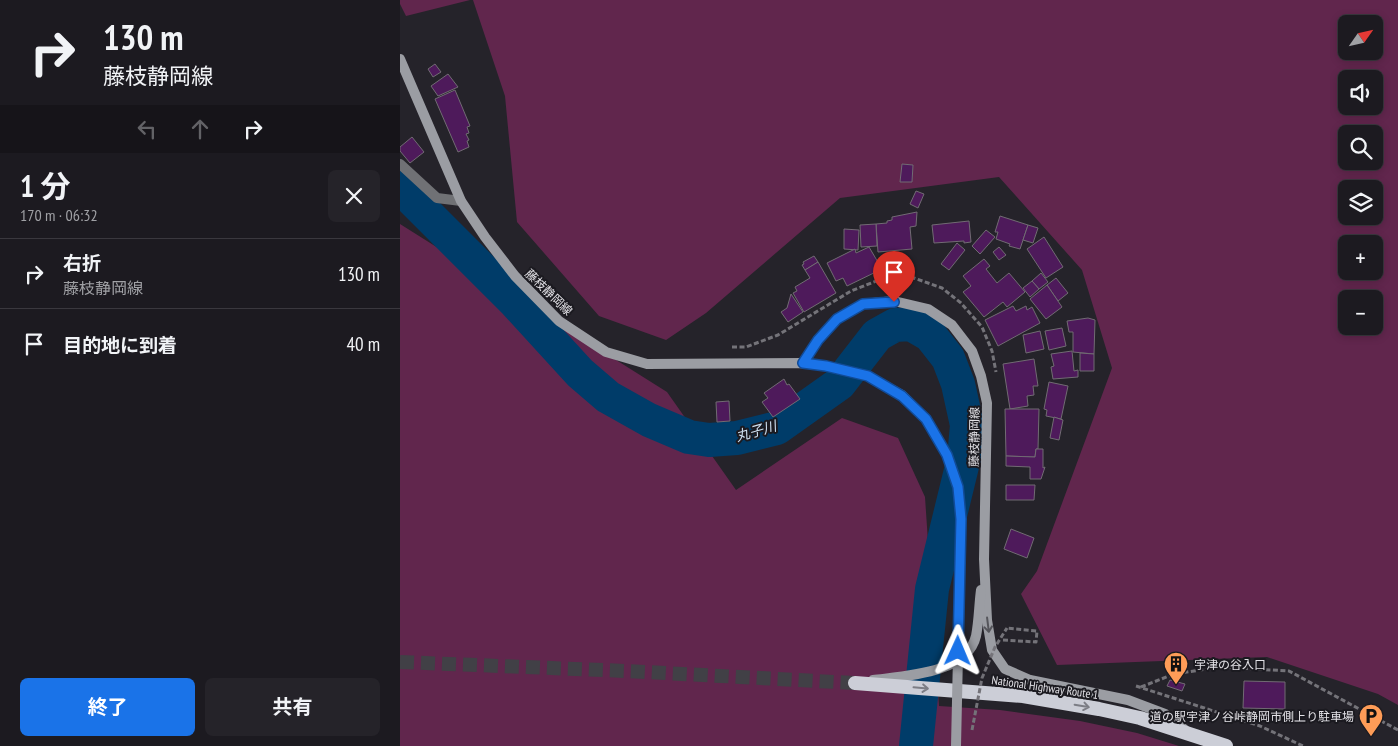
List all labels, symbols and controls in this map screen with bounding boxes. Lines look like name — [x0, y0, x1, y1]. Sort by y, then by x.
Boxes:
text: 130 m — [103, 14, 184, 60]
north arrow — [1338, 15, 1382, 60]
map controls — [1338, 15, 1383, 335]
icon: right — [20, 20, 85, 85]
text: 藤枝静岡線 — [103, 62, 213, 90]
button: sound — [1338, 70, 1383, 115]
icon: left — [133, 115, 161, 143]
icon: ahead — [186, 115, 214, 143]
icon: right — [239, 115, 267, 143]
button: search — [1338, 125, 1383, 170]
text: 1 分 — [20, 166, 71, 205]
button: close — [328, 170, 380, 222]
button: layers — [1338, 180, 1383, 225]
text: 170 m · 06:32 — [20, 205, 98, 225]
button: + — [1338, 235, 1383, 280]
text: 右折 — [63, 251, 101, 275]
pin — [873, 251, 915, 302]
icon: arrive — [880, 258, 908, 286]
icon: right — [20, 260, 48, 288]
text: 130 m — [338, 262, 380, 286]
street label: 藤枝静岡線 — [522, 266, 576, 318]
text: 藤枝静岡線 — [63, 278, 143, 298]
button: − — [1338, 290, 1383, 335]
icon: arrive — [20, 330, 48, 358]
text: 40 m — [347, 332, 380, 356]
text: 目的地に到着 — [63, 333, 177, 357]
street label: 藤枝静岡線 — [966, 407, 982, 467]
water label: 丸子川 — [733, 416, 781, 445]
one-way arrow — [983, 617, 993, 633]
position arrow — [931, 624, 983, 676]
building icon: 宇津の谷入口 — [1163, 651, 1189, 685]
place label: 宇津の谷入口 — [1194, 657, 1266, 672]
street label: National Highway Route 1 — [991, 672, 1099, 702]
button: 終了 — [20, 678, 195, 736]
button: 共有 — [205, 678, 380, 736]
one-way arrow — [912, 684, 928, 693]
one-way arrow — [1074, 702, 1090, 712]
parking icon: 道の駅宇津ノ谷峠静岡市側上り駐車場 — [1358, 703, 1384, 737]
place label: 道の駅宇津ノ谷峠静岡市側上り駐車場 — [1150, 709, 1354, 724]

